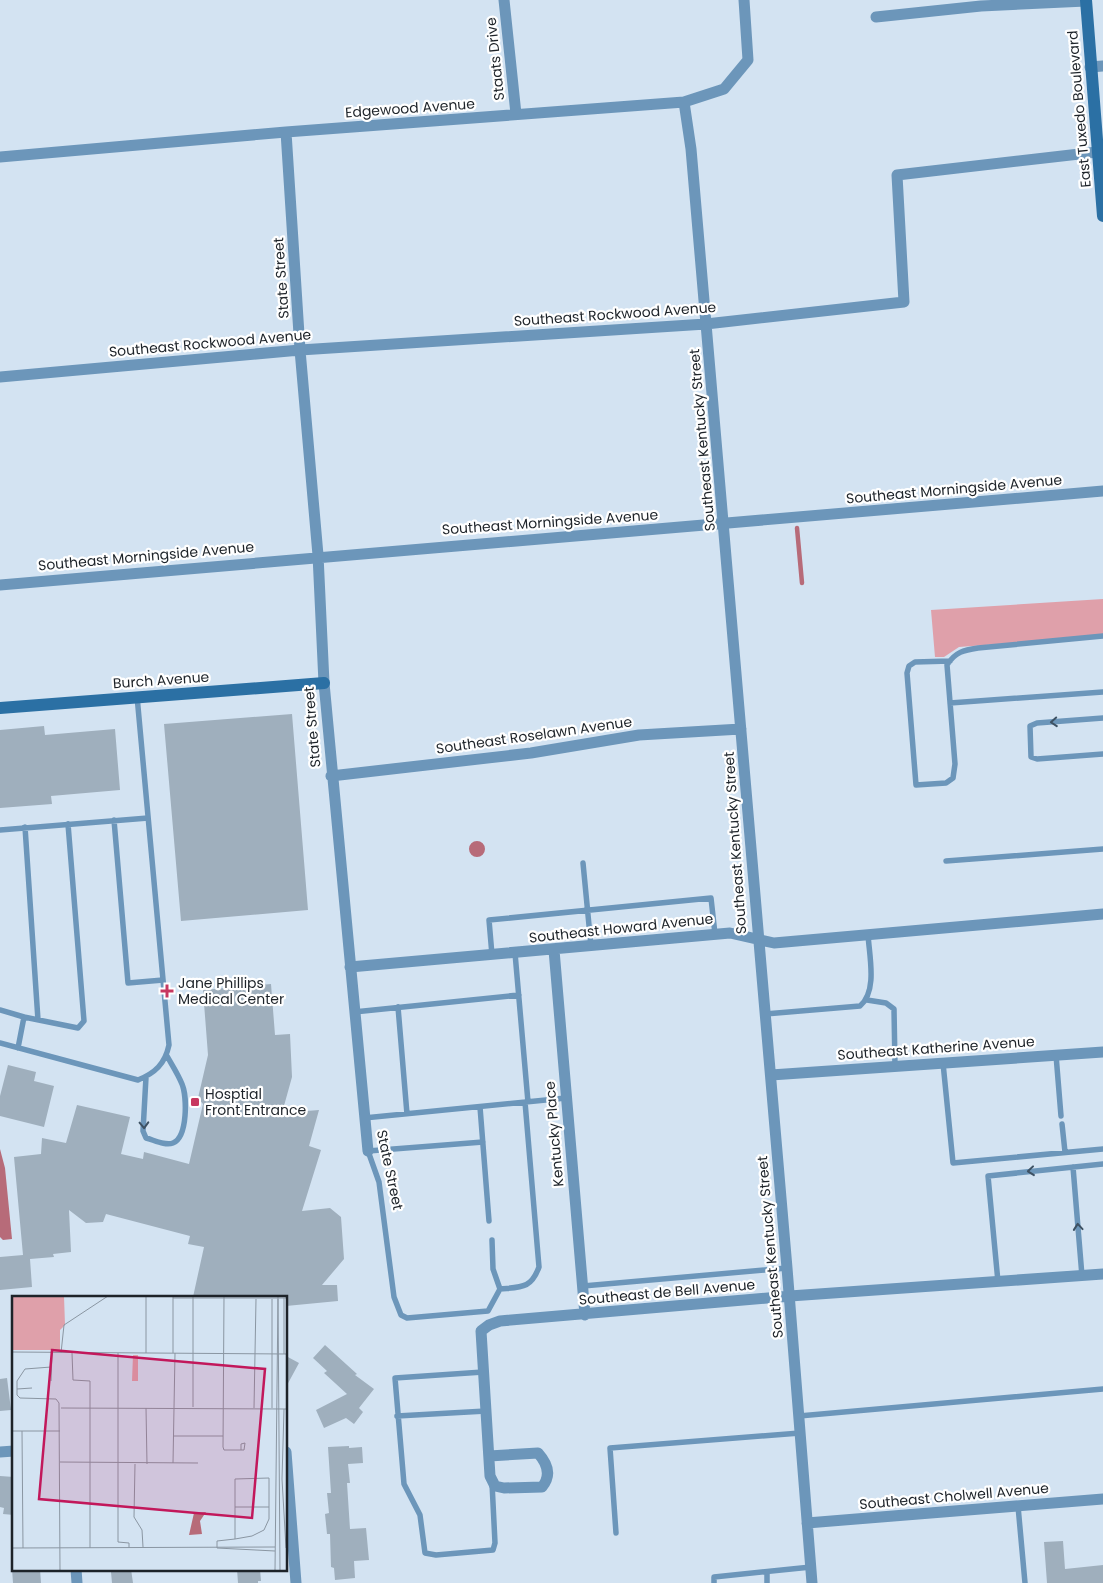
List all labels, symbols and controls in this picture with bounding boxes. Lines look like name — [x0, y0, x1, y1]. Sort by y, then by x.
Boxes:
street label: Staats Drive — [481, 16, 509, 102]
street label: East Tuxedo Boulevard — [1062, 30, 1096, 188]
street label: Edgewood Avenue — [344, 93, 476, 123]
street label: State Street — [268, 237, 294, 319]
street label: Southeast Rockwood Avenue — [513, 297, 717, 331]
street label: Southeast Rockwood Avenue — [108, 324, 312, 362]
street label: Southeast Kentucky Street — [684, 348, 720, 532]
street label: Southeast Morningside Avenue — [845, 470, 1063, 508]
street label: Southeast Morningside Avenue — [441, 504, 659, 540]
street label: Southeast Morningside Avenue — [37, 537, 255, 575]
street label: Burch Avenue — [112, 667, 210, 693]
street label: State Street — [298, 686, 326, 768]
street label: Southeast Roselawn Avenue — [435, 711, 634, 759]
one-way arrow — [1050, 716, 1058, 727]
street label: Southeast Kentucky Street — [719, 751, 751, 935]
street label: Southeast Howard Avenue — [528, 908, 714, 948]
place label: Jane Phillips Medical Center — [178, 973, 284, 1009]
marker: Jane Phillips Medical Center — [160, 984, 174, 998]
street label: Southeast Katherine Avenue — [837, 1031, 1036, 1065]
street label: Kentucky Place — [539, 1080, 569, 1187]
place label: Hosptial Front Entrance — [205, 1084, 306, 1120]
marker: Hosptial Front Entrance — [189, 1096, 201, 1108]
one-way arrow — [139, 1122, 149, 1129]
street label: State Street — [372, 1128, 408, 1212]
street label: Southeast Kentucky Street — [752, 1155, 788, 1339]
one-way arrow — [1026, 1165, 1034, 1176]
one-way arrow — [1073, 1223, 1084, 1231]
street label: Southeast de Bell Avenue — [578, 1274, 756, 1310]
inset map — [12, 1296, 288, 1570]
street label: Southeast Cholwell Avenue — [858, 1478, 1050, 1514]

